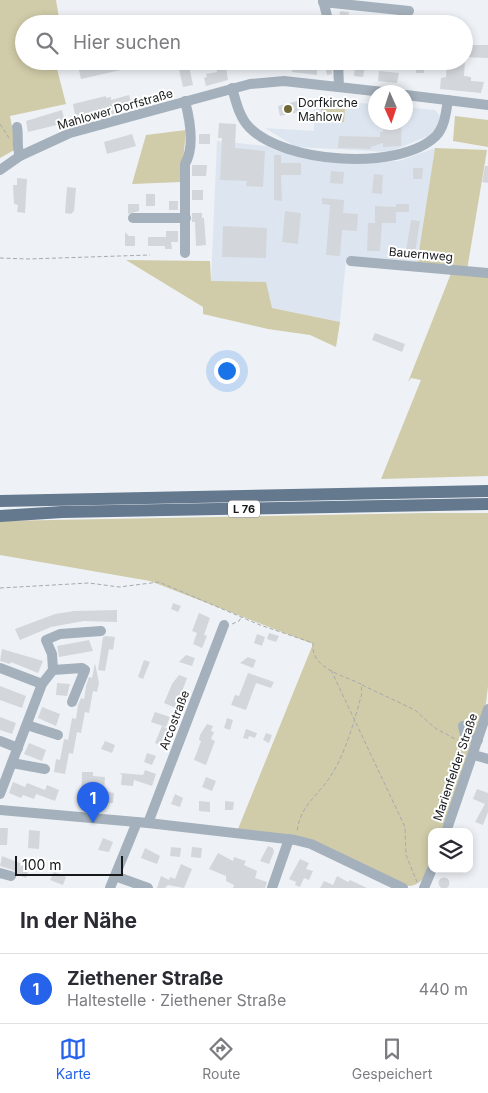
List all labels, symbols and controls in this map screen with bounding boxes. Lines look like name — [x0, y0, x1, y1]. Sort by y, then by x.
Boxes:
search box — [15, 15, 473, 70]
icon: search — [33, 29, 61, 57]
text: Hier suchen — [73, 31, 181, 54]
street label: Mahlower Dorfstraße — [55, 85, 175, 133]
north arrow — [368, 85, 413, 130]
place label: Dorfkirche Mahlow — [298, 95, 358, 124]
marker: Dorfkirche Mahlow — [282, 103, 294, 115]
street label: Bauernweg — [388, 244, 454, 264]
your location — [214, 358, 240, 384]
road number: L 76 — [228, 500, 260, 518]
street label: Arcostraße — [156, 688, 192, 752]
street label: Marienfelder Straße — [430, 711, 480, 823]
pin: 1 — [77, 782, 109, 823]
map controls — [428, 828, 473, 873]
button: layers — [428, 828, 473, 873]
scale bar — [15, 853, 122, 876]
text: 100 m — [22, 856, 62, 873]
text: In der Nähe — [20, 908, 137, 933]
text: Ziethener Straße — [67, 967, 223, 990]
text: 1 — [33, 979, 39, 999]
text: 440 m — [419, 979, 468, 999]
text: Haltestelle · Ziethener Straße — [67, 990, 286, 1010]
tab: Karte — [56, 1035, 91, 1082]
tab: Route — [202, 1035, 240, 1082]
tab: Gespeichert — [352, 1035, 432, 1082]

